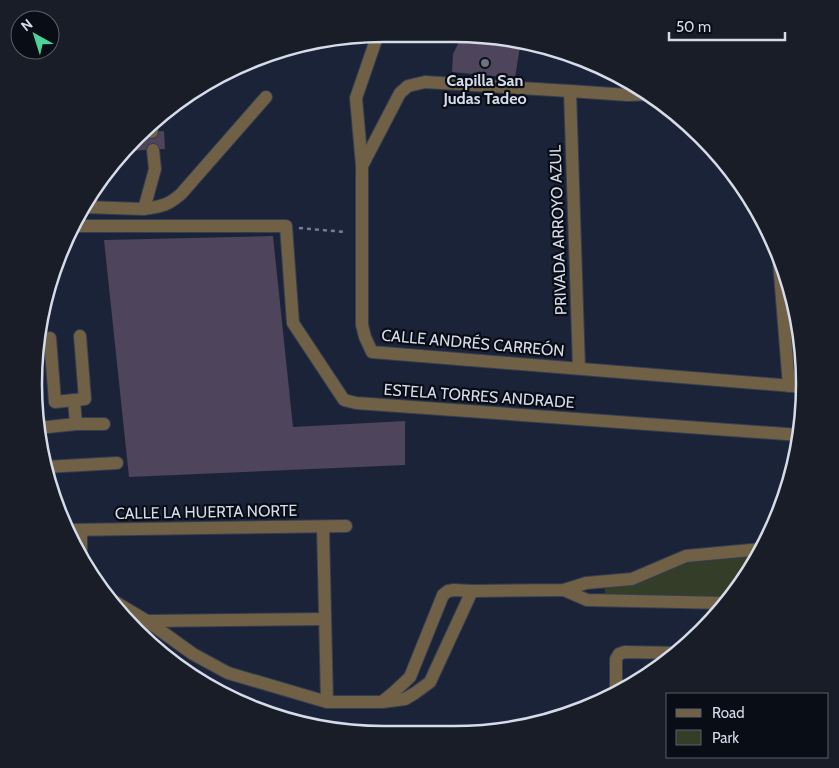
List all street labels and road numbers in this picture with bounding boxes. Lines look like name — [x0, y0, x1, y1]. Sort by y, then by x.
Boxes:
street label: PRIVADA ARROYO AZUL — [546, 144, 570, 316]
street label: CALLE ANDRÉS CARREÓN — [381, 326, 565, 360]
street label: ESTELA TORRES ANDRADE — [383, 380, 575, 412]
street label: CALLE LA HUERTA NORTE — [115, 501, 297, 523]

